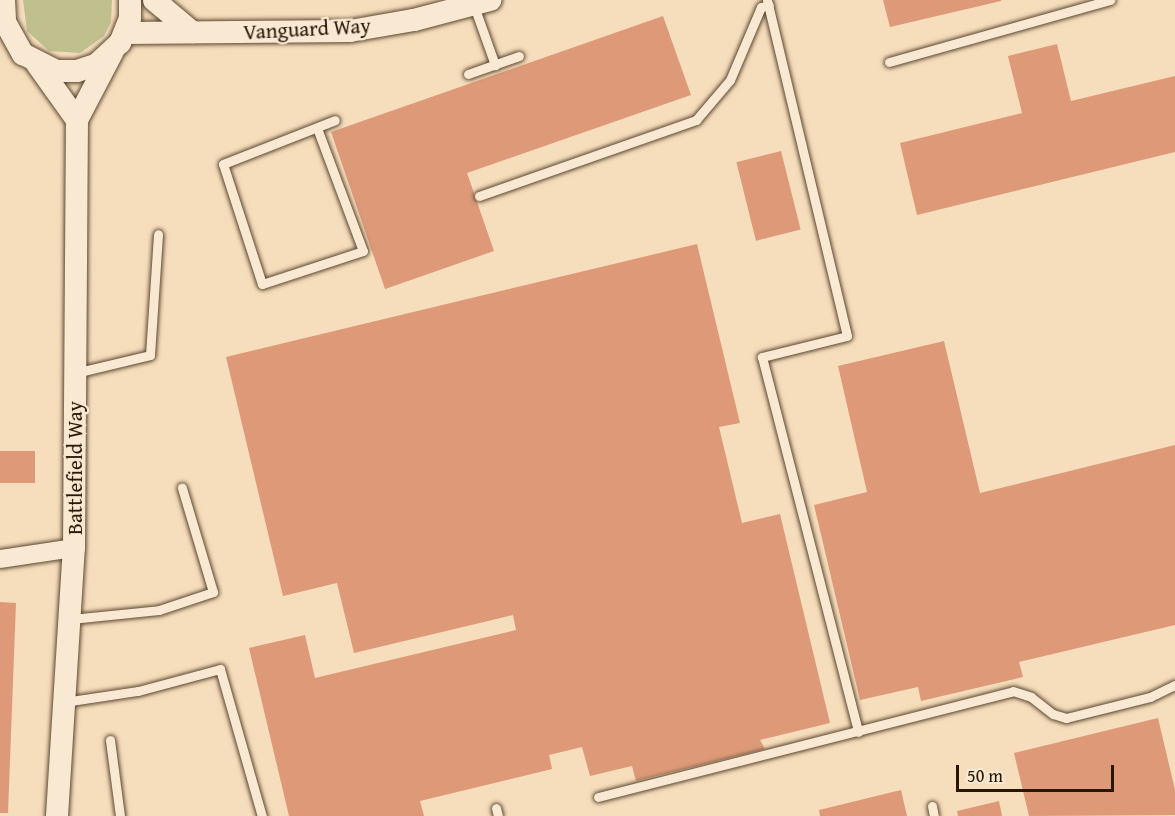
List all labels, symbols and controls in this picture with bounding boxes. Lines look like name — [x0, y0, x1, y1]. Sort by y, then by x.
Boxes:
street label: Vanguard Way — [243, 13, 371, 45]
street label: Battlefield Way — [62, 401, 88, 535]
scale bar — [959, 753, 1116, 791]
text: 50 m — [967, 762, 1003, 789]

